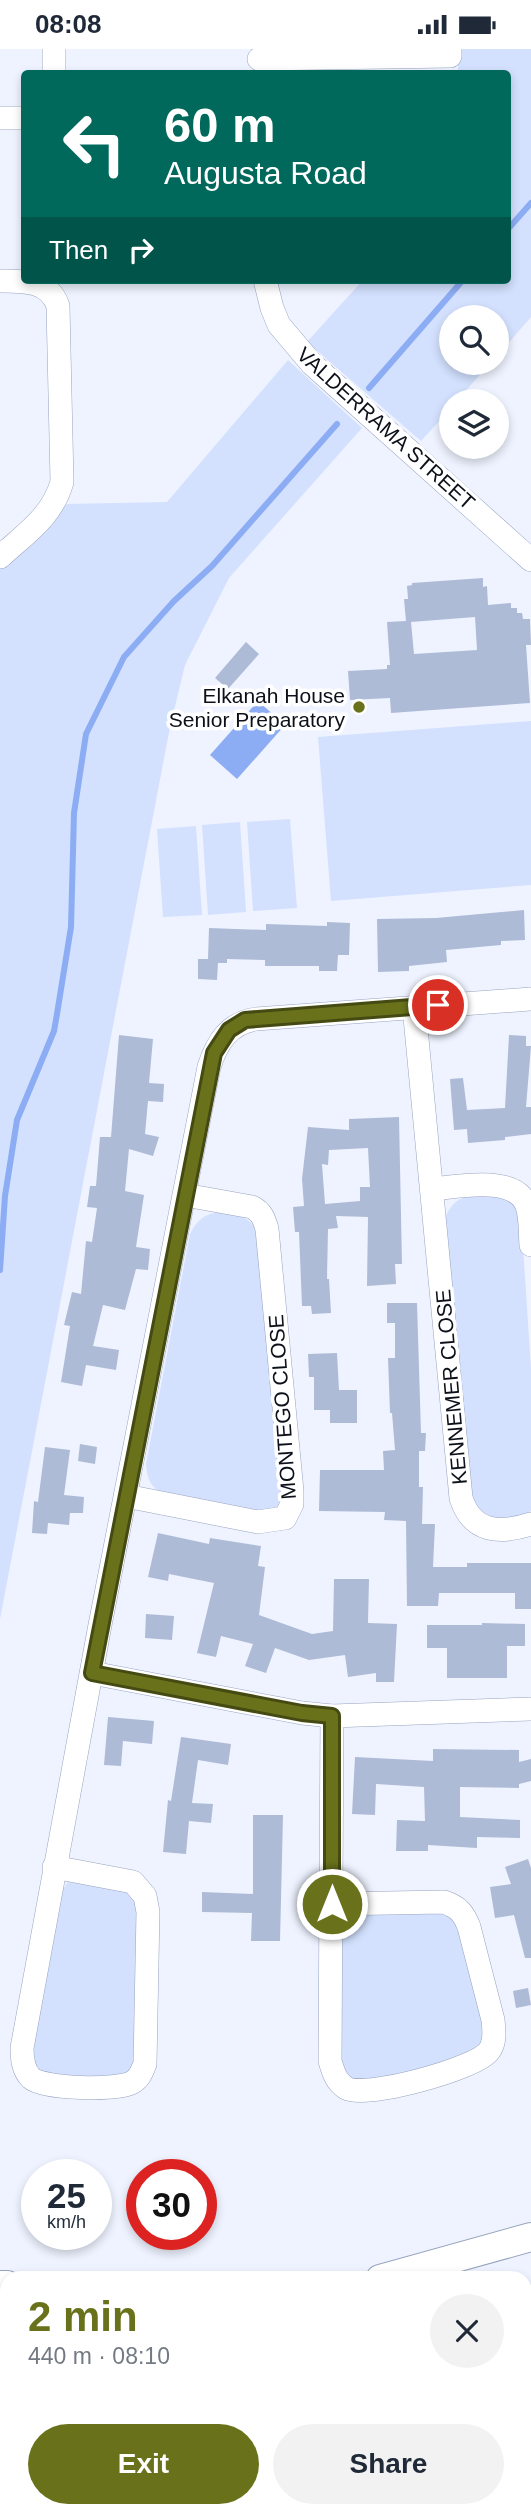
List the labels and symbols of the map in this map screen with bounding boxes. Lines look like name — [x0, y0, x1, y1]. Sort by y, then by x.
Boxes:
street label: VALDERRAMA STREET — [293, 342, 480, 514]
place label: Elkanah House Senior Preparatory — [169, 684, 345, 731]
marker: Elkanah House Senior Preparatory — [351, 699, 367, 715]
pin — [408, 975, 468, 1035]
street label: KENNEMER CLOSE — [431, 1288, 471, 1486]
street label: MONTEGO CLOSE — [264, 1314, 300, 1500]
position arrow — [295, 1867, 369, 1941]
speed limit sign: 30 — [126, 2159, 217, 2250]

